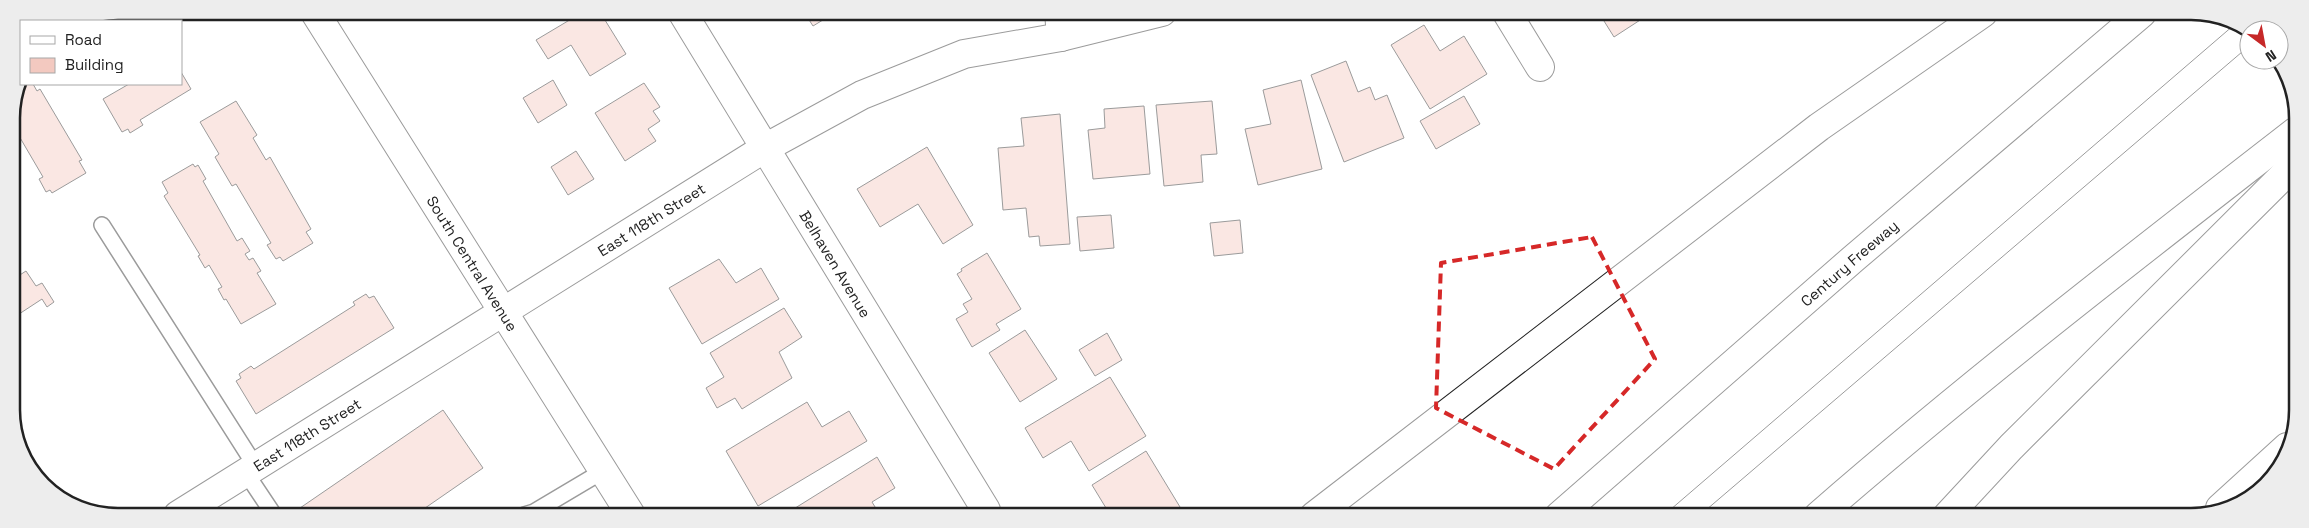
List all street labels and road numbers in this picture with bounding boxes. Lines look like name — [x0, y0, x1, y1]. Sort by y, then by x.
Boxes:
street label: East 118th Street — [594, 178, 709, 260]
street label: South Central Avenue — [423, 192, 522, 335]
street label: Belhaven Avenue — [796, 207, 876, 321]
street label: Century Freeway — [1796, 215, 1902, 310]
street label: East 118th Street — [250, 394, 364, 475]

